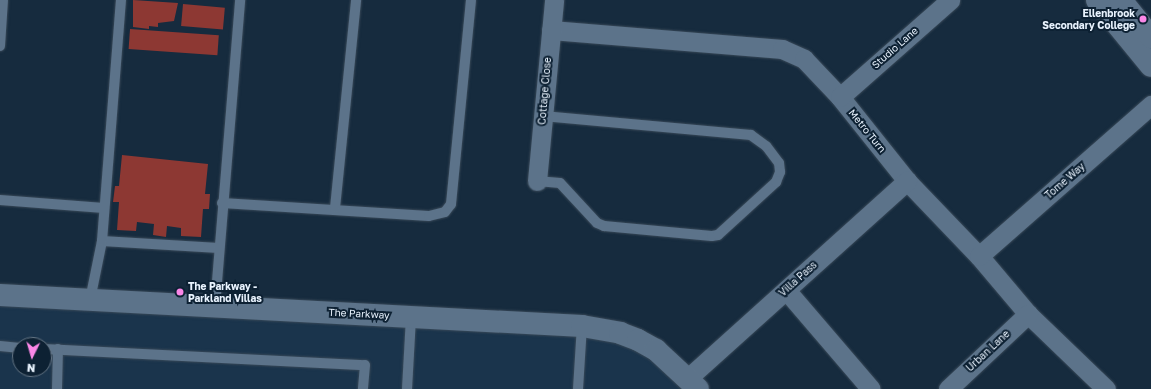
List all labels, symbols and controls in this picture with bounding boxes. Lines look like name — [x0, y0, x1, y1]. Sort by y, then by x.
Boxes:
place label: Ellenbrook Secondary College — [1042, 7, 1135, 30]
marker: Ellenbrook Secondary College — [1138, 14, 1148, 24]
street label: Studio Lane — [870, 25, 920, 71]
street label: Cottage Close — [536, 57, 554, 125]
street label: Metro Turn — [846, 107, 888, 155]
street label: Tome Way — [1043, 160, 1087, 202]
street label: Villa Pass — [777, 259, 819, 299]
place label: The Parkway - Parkland Villas — [188, 280, 262, 304]
marker: The Parkway - Parkland Villas — [175, 287, 185, 297]
street label: The Parkway — [328, 306, 390, 322]
street label: Urban Lane — [964, 328, 1012, 374]
north arrow — [12, 337, 52, 377]
text: N — [26, 362, 36, 375]

